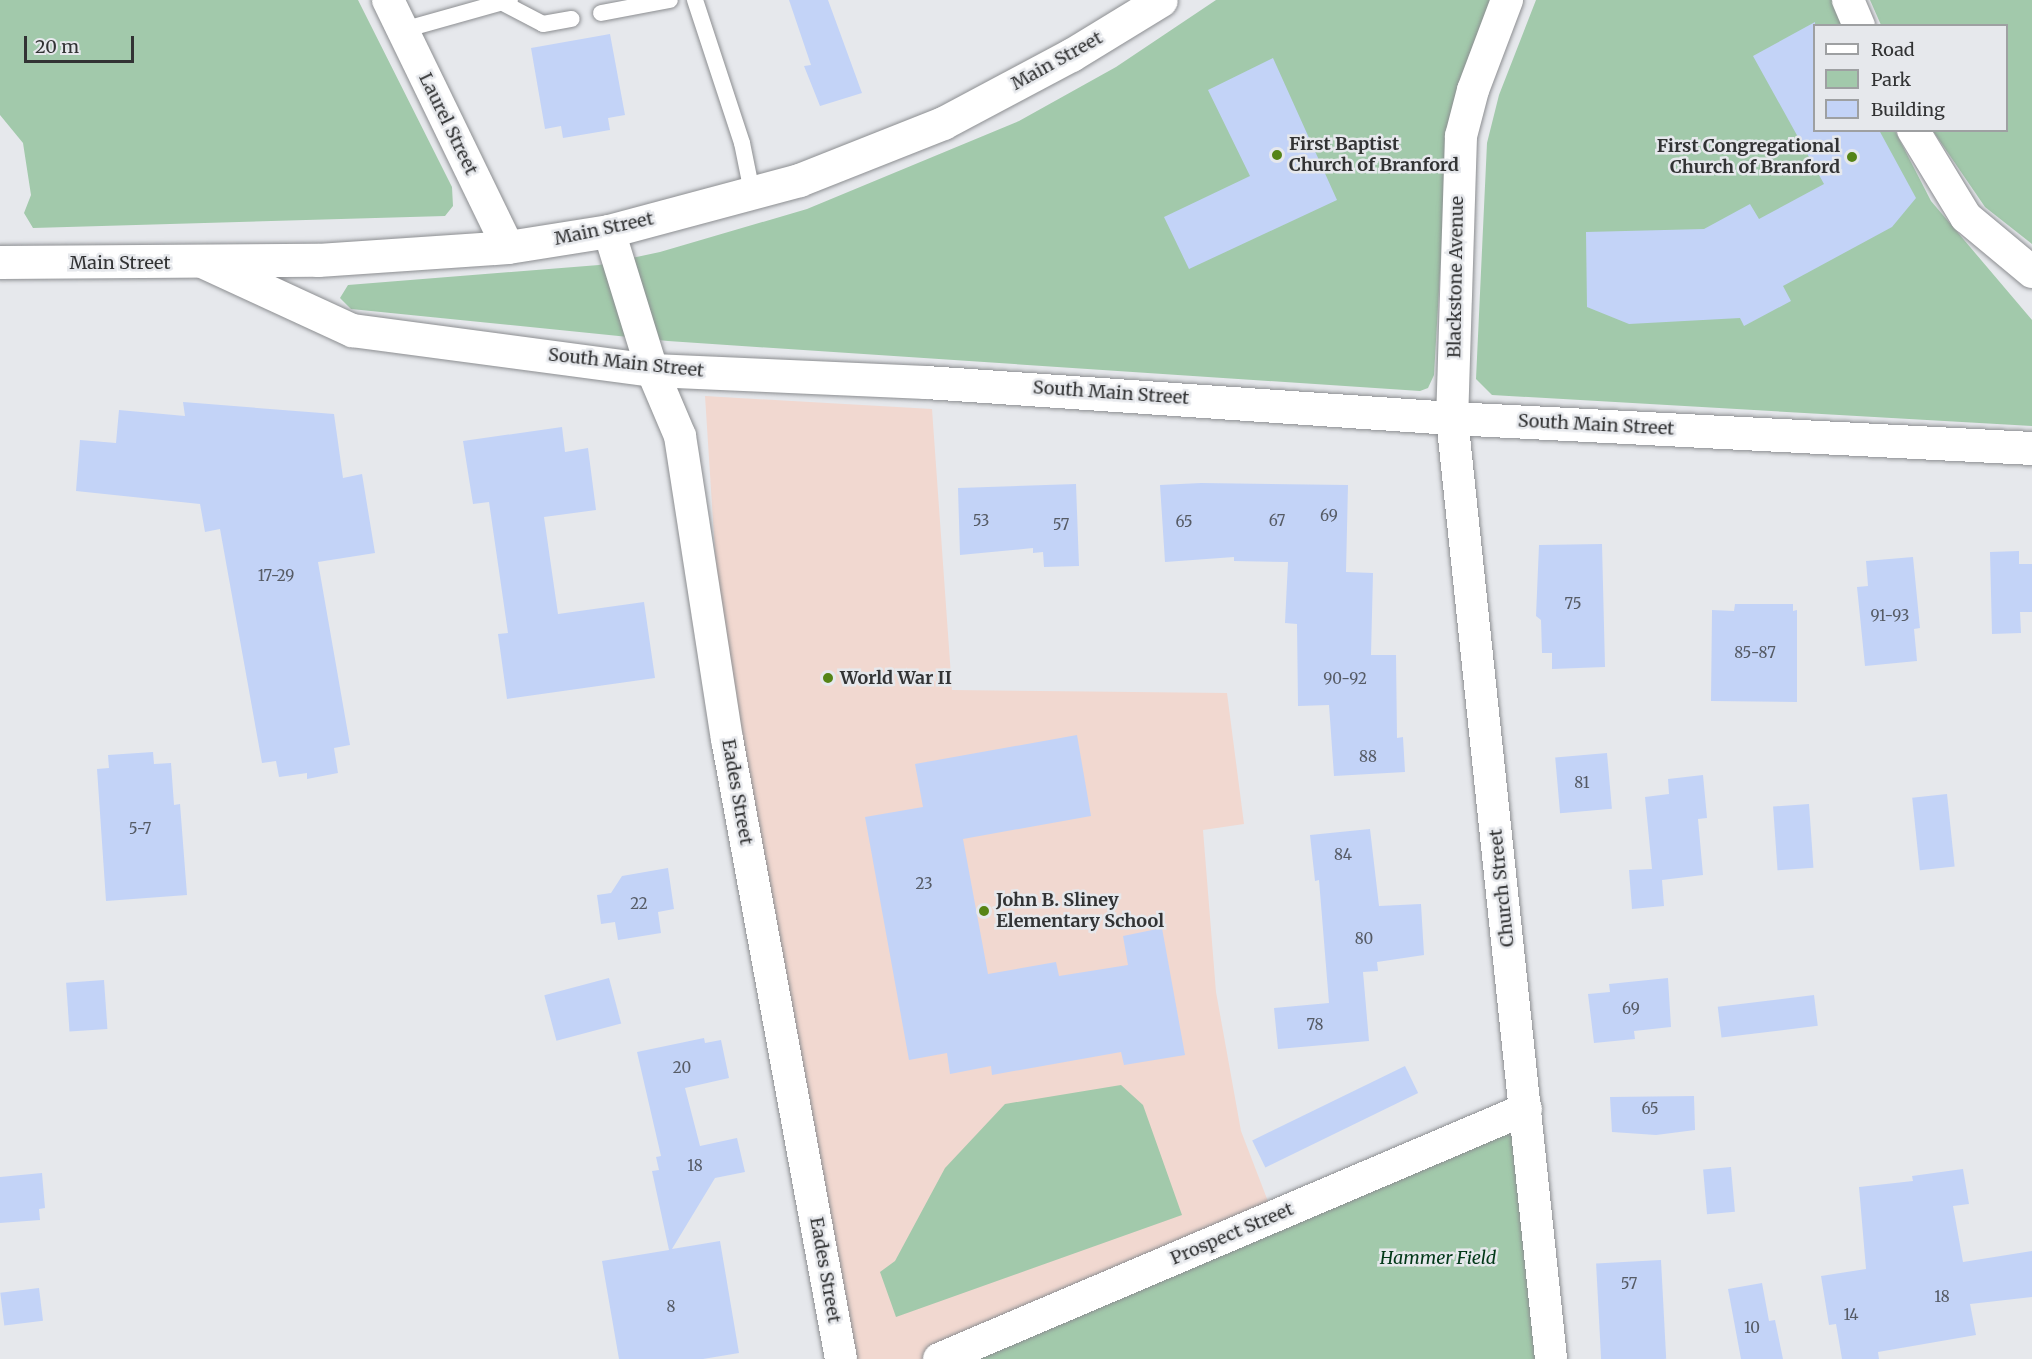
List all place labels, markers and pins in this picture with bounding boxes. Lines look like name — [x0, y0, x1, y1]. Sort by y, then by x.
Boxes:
place label: First Baptist Church of Branford — [1289, 134, 1459, 176]
place label: First Congregational Church of Branford — [1657, 136, 1840, 178]
marker: First Baptist Church of Branford — [1270, 148, 1284, 162]
marker: First Congregational Church of Branford — [1845, 150, 1859, 164]
place label: World War II — [840, 667, 952, 689]
marker: World War II — [821, 671, 835, 685]
place label: John B. Sliney Elementary School — [996, 890, 1164, 932]
marker: John B. Sliney Elementary School — [977, 904, 991, 918]

